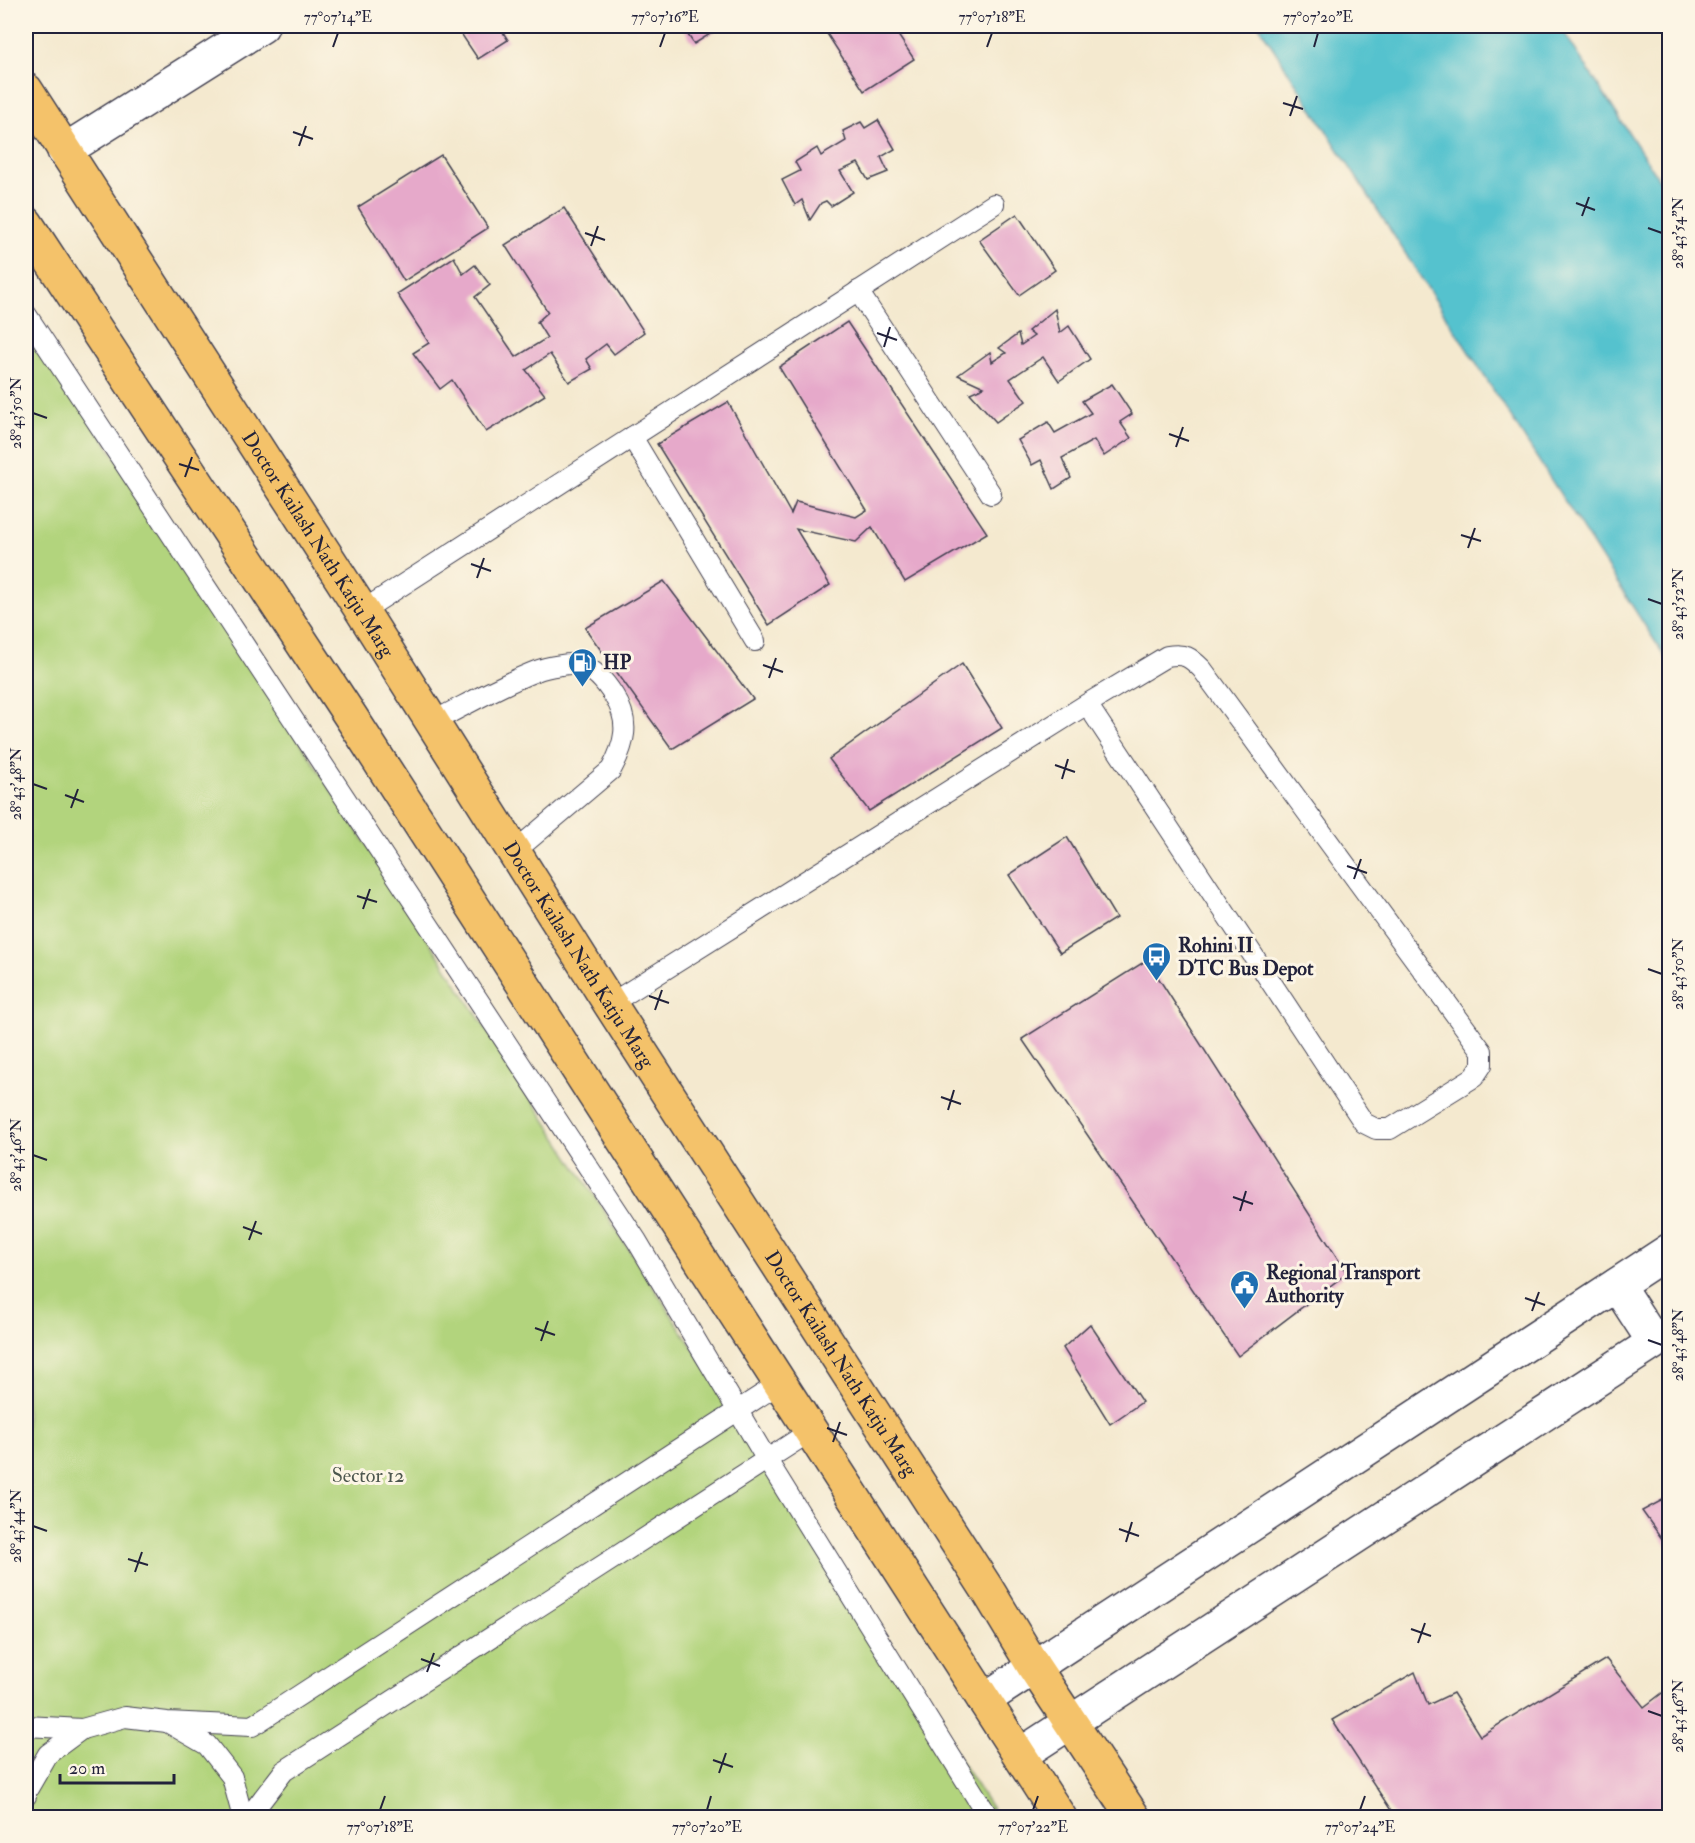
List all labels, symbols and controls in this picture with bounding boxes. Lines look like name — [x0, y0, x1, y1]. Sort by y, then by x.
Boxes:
text: 77°07'14"E — [304, 8, 372, 27]
text: 77°07'16"E — [631, 8, 699, 27]
text: 77°07'18"E — [958, 8, 1026, 27]
text: 77°07'20"E — [1283, 8, 1353, 27]
text: 28°43'54"N — [1669, 196, 1688, 269]
text: 28°43'50"N — [7, 377, 26, 449]
street label: Doctor Kailash Nath Katju Marg — [236, 427, 400, 663]
text: 28°43'52"N — [1669, 568, 1688, 640]
fuel station icon: HP — [566, 646, 598, 688]
place label: HP — [603, 650, 631, 675]
text: 28°43'48"N — [7, 747, 26, 820]
street label: Doctor Kailash Nath Katju Marg — [497, 836, 660, 1074]
place label: Rohini II DTC Bus Depot — [1178, 933, 1314, 982]
text: 28°43'50"N — [1669, 938, 1688, 1010]
bus stop icon: Rohini II DTC Bus Depot — [1141, 940, 1173, 982]
text: 28°43'46"N — [7, 1118, 26, 1192]
street label: Doctor Kailash Nath Katju Marg — [759, 1246, 924, 1482]
place label: Regional Transport Authority — [1265, 1260, 1421, 1309]
public building icon: Regional Transport Authority — [1229, 1268, 1261, 1310]
text: 28°43'48"N — [1669, 1308, 1688, 1381]
park label: Sector 12 — [332, 1463, 404, 1488]
text: 28°43'44"N — [7, 1489, 26, 1563]
text: 28°43'46"N — [1669, 1679, 1688, 1753]
scale bar — [60, 1747, 174, 1785]
text: 20 m — [69, 1757, 105, 1780]
text: 77°07'18"E — [346, 1818, 414, 1837]
text: 77°07'20"E — [672, 1818, 742, 1837]
text: 77°07'22"E — [998, 1818, 1068, 1837]
text: 77°07'24"E — [1325, 1818, 1395, 1837]

